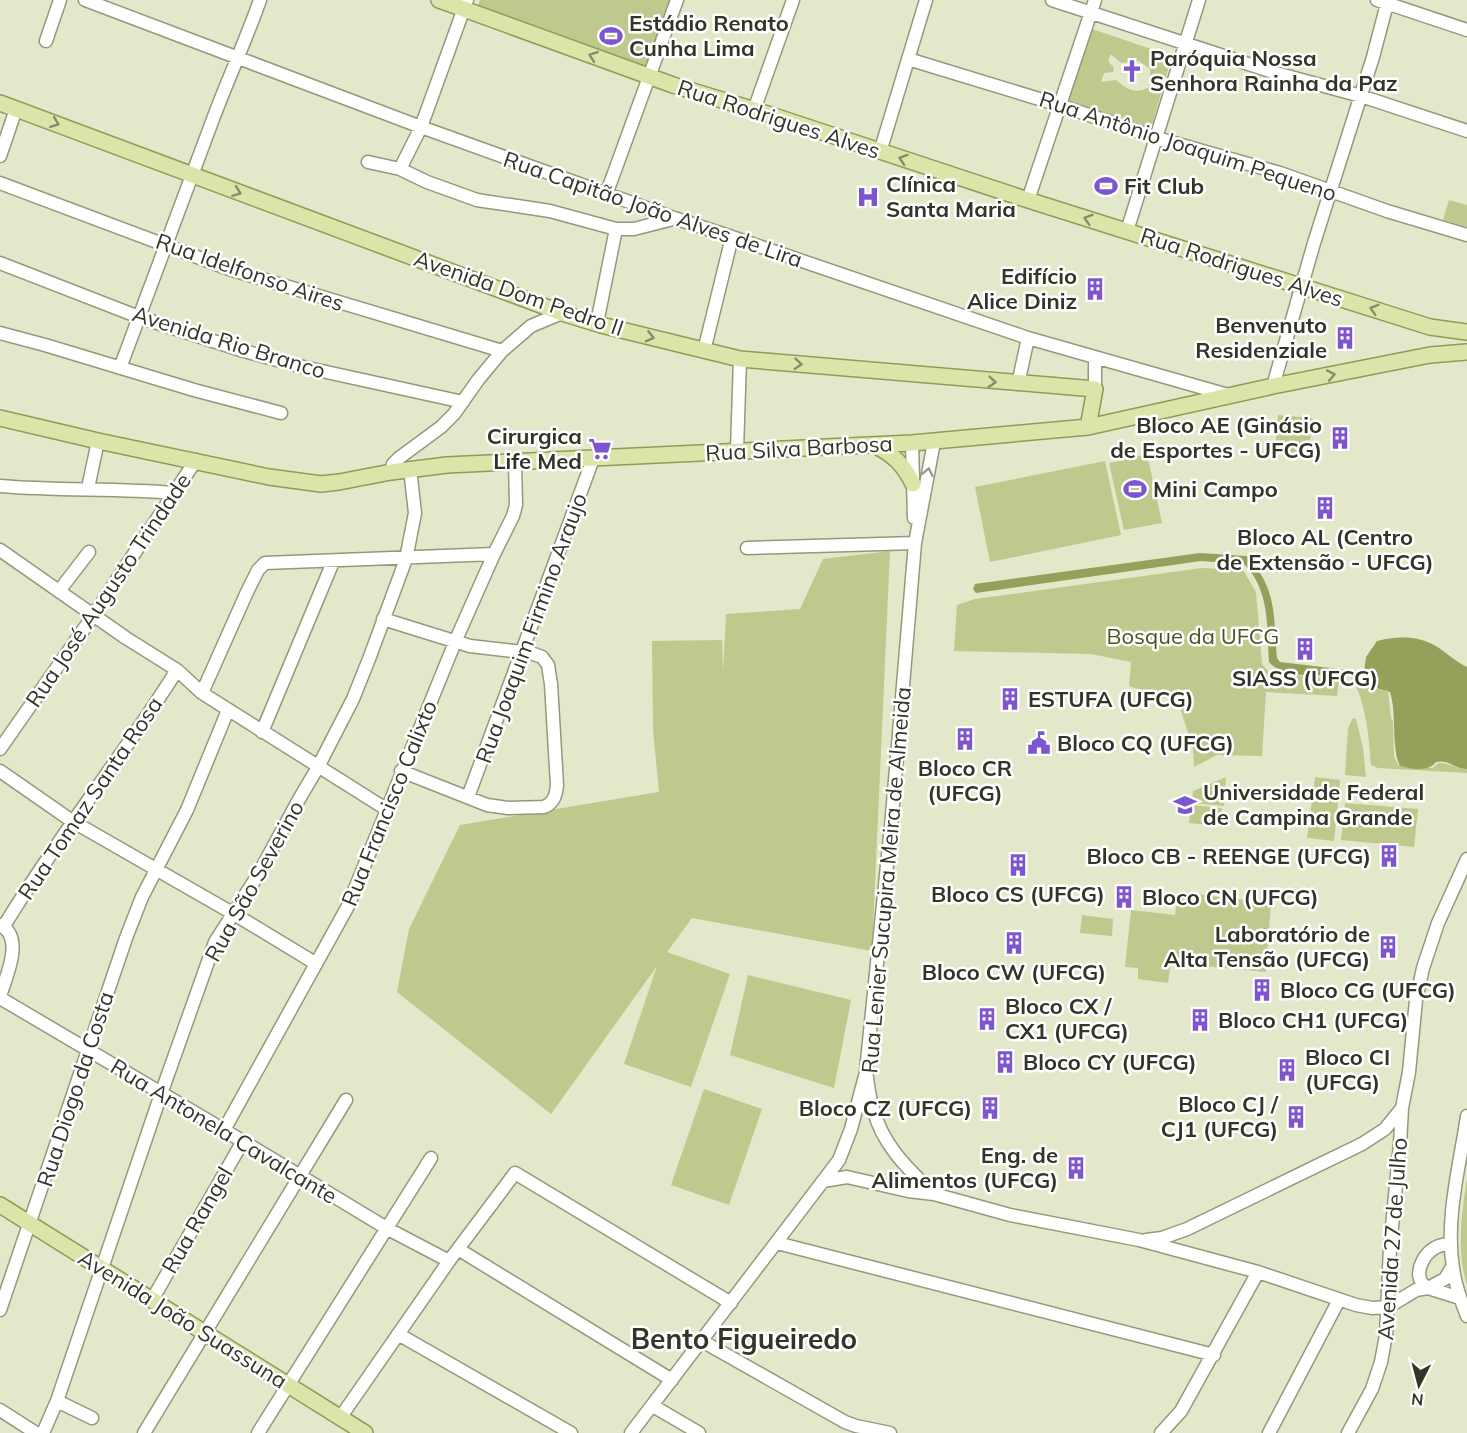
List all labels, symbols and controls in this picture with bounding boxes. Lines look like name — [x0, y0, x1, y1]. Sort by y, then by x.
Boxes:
place label: Estádio Renato Cunha Lima — [629, 9, 789, 62]
sports icon: Estádio Renato Cunha Lima — [598, 23, 624, 49]
place label: Paróquia Nossa Senhora Rainha da Paz — [1150, 44, 1398, 97]
one-way arrow — [588, 51, 599, 63]
church icon: Paróquia Nossa Senhora Rainha da Paz — [1119, 58, 1145, 84]
street label: Rua Rodrigues Alves — [674, 73, 884, 165]
street label: Rua Antônio Joaquim Pequeno — [1036, 85, 1340, 207]
one-way arrow — [49, 116, 60, 129]
street label: Rua Capitão João Alves de Lira — [500, 145, 806, 273]
one-way arrow — [898, 154, 909, 166]
place label: Clínica Santa Maria — [886, 170, 1016, 223]
place label: Fit Club — [1124, 172, 1204, 200]
sports icon: Fit Club — [1093, 173, 1119, 199]
one-way arrow — [232, 184, 242, 197]
hospital icon: Clínica Santa Maria — [855, 184, 881, 210]
one-way arrow — [1083, 214, 1094, 226]
street label: Rua Rodrigues Alves — [1137, 221, 1347, 313]
street label: Rua Idelfonso Aires — [152, 227, 348, 317]
street label: Avenida Dom Pedro II — [410, 244, 628, 342]
place label: Edifício Alice Diniz — [967, 262, 1077, 315]
building icon: Edifício Alice Diniz — [1082, 276, 1108, 302]
street label: Avenida Rio Branco — [129, 299, 329, 385]
one-way arrow — [1369, 304, 1380, 317]
place label: Benvenuto Residenziale — [1195, 311, 1327, 364]
building icon: Benvenuto Residenziale — [1332, 325, 1358, 351]
one-way arrow — [645, 330, 655, 343]
one-way arrow — [793, 357, 803, 370]
one-way arrow — [1325, 369, 1335, 382]
one-way arrow — [988, 375, 997, 388]
place label: Bloco AE (Ginásio de Esportes - UFCG) — [1110, 411, 1322, 464]
place label: Cirurgica Life Med — [487, 422, 582, 475]
building icon: Bloco AE (Ginásio de Esportes - UFCG) — [1327, 425, 1353, 451]
street label: Rua Silva Barbosa — [705, 429, 893, 467]
supermarket icon: Cirurgica Life Med — [587, 436, 613, 462]
one-way arrow — [921, 467, 934, 477]
street label: Rua José Augusto Trindade — [19, 468, 197, 712]
place label: Mini Campo — [1153, 475, 1278, 503]
sports icon: Mini Campo — [1122, 476, 1148, 502]
street label: Rua Joaquim Firmino Araujo — [469, 489, 593, 767]
building icon: Bloco AL (Centro de Extensão - UFCG) — [1312, 495, 1338, 521]
place label: Bloco AL (Centro de Extensão - UFCG) — [1216, 523, 1434, 576]
park label: Bosque da UFCG — [1107, 622, 1279, 650]
building icon: SIASS (UFCG) — [1292, 636, 1318, 662]
place label: SIASS (UFCG) — [1232, 664, 1378, 692]
place label: ESTUFA (UFCG) — [1028, 685, 1194, 713]
street label: Rua Lenier Sucupira Meira de Almeida — [855, 686, 917, 1074]
building icon: ESTUFA (UFCG) — [997, 686, 1023, 712]
street label: Rua Tomaz Santa Rosa — [12, 691, 168, 905]
street label: Rua Francisco Calixto — [335, 696, 443, 910]
building icon: Bloco CR (UFCG) — [952, 726, 978, 752]
place label: Bloco CQ (UFCG) — [1057, 729, 1234, 757]
public building icon: Bloco CQ (UFCG) — [1026, 730, 1052, 756]
place label: Bloco CR (UFCG) — [918, 754, 1012, 807]
place label: Universidade Federal de Campina Grande — [1203, 778, 1424, 831]
school or university icon: Universidade Federal de Campina Grande — [1172, 792, 1198, 818]
street label: Rua São Severino — [198, 796, 310, 966]
place label: Bloco CB - REENGE (UFCG) — [1087, 842, 1371, 870]
building icon: Bloco CB - REENGE (UFCG) — [1376, 843, 1402, 869]
building icon: Bloco CS (UFCG) — [1005, 852, 1031, 878]
place label: Bloco CS (UFCG) — [931, 880, 1105, 908]
place label: Bloco CN (UFCG) — [1142, 883, 1319, 911]
building icon: Bloco CN (UFCG) — [1111, 884, 1137, 910]
place label: Laboratório de Alta Tensão (UFCG) — [1164, 920, 1370, 973]
building icon: Bloco CW (UFCG) — [1001, 930, 1027, 956]
building icon: Laboratório de Alta Tensão (UFCG) — [1375, 934, 1401, 960]
place label: Bloco CW (UFCG) — [922, 958, 1106, 986]
place label: Bloco CG (UFCG) — [1280, 976, 1456, 1004]
building icon: Bloco CG (UFCG) — [1249, 977, 1275, 1003]
street label: Rua Diogo da Costa — [30, 988, 120, 1190]
place label: Bloco CX / CX1 (UFCG) — [1005, 992, 1129, 1045]
building icon: Bloco CX / CX1 (UFCG) — [974, 1006, 1000, 1032]
place label: Bloco CH1 (UFCG) — [1218, 1006, 1408, 1034]
building icon: Bloco CH1 (UFCG) — [1187, 1007, 1213, 1033]
place label: Bloco CI (UFCG) — [1305, 1043, 1390, 1096]
place label: Bloco CY (UFCG) — [1023, 1048, 1197, 1076]
building icon: Bloco CY (UFCG) — [992, 1049, 1018, 1075]
street label: Rua Antonela Cavalcante — [106, 1052, 342, 1210]
building icon: Bloco CI (UFCG) — [1274, 1057, 1300, 1083]
place label: Bloco CJ / CJ1 (UFCG) — [1161, 1090, 1279, 1143]
place label: Bloco CZ (UFCG) — [799, 1094, 972, 1122]
building icon: Bloco CZ (UFCG) — [977, 1095, 1003, 1121]
building icon: Bloco CJ / CJ1 (UFCG) — [1283, 1104, 1309, 1130]
street label: Avenida 27 de Julho — [1371, 1137, 1413, 1341]
place label: Eng. de Alimentos (UFCG) — [872, 1141, 1058, 1194]
building icon: Eng. de Alimentos (UFCG) — [1063, 1155, 1089, 1181]
street label: Rua Rangel — [155, 1162, 239, 1278]
street label: Avenida João Suassuna — [73, 1243, 293, 1395]
district label: Bento Figueiredo — [631, 1321, 857, 1356]
north arrow — [1389, 1355, 1449, 1415]
text: N — [1410, 1389, 1424, 1410]

